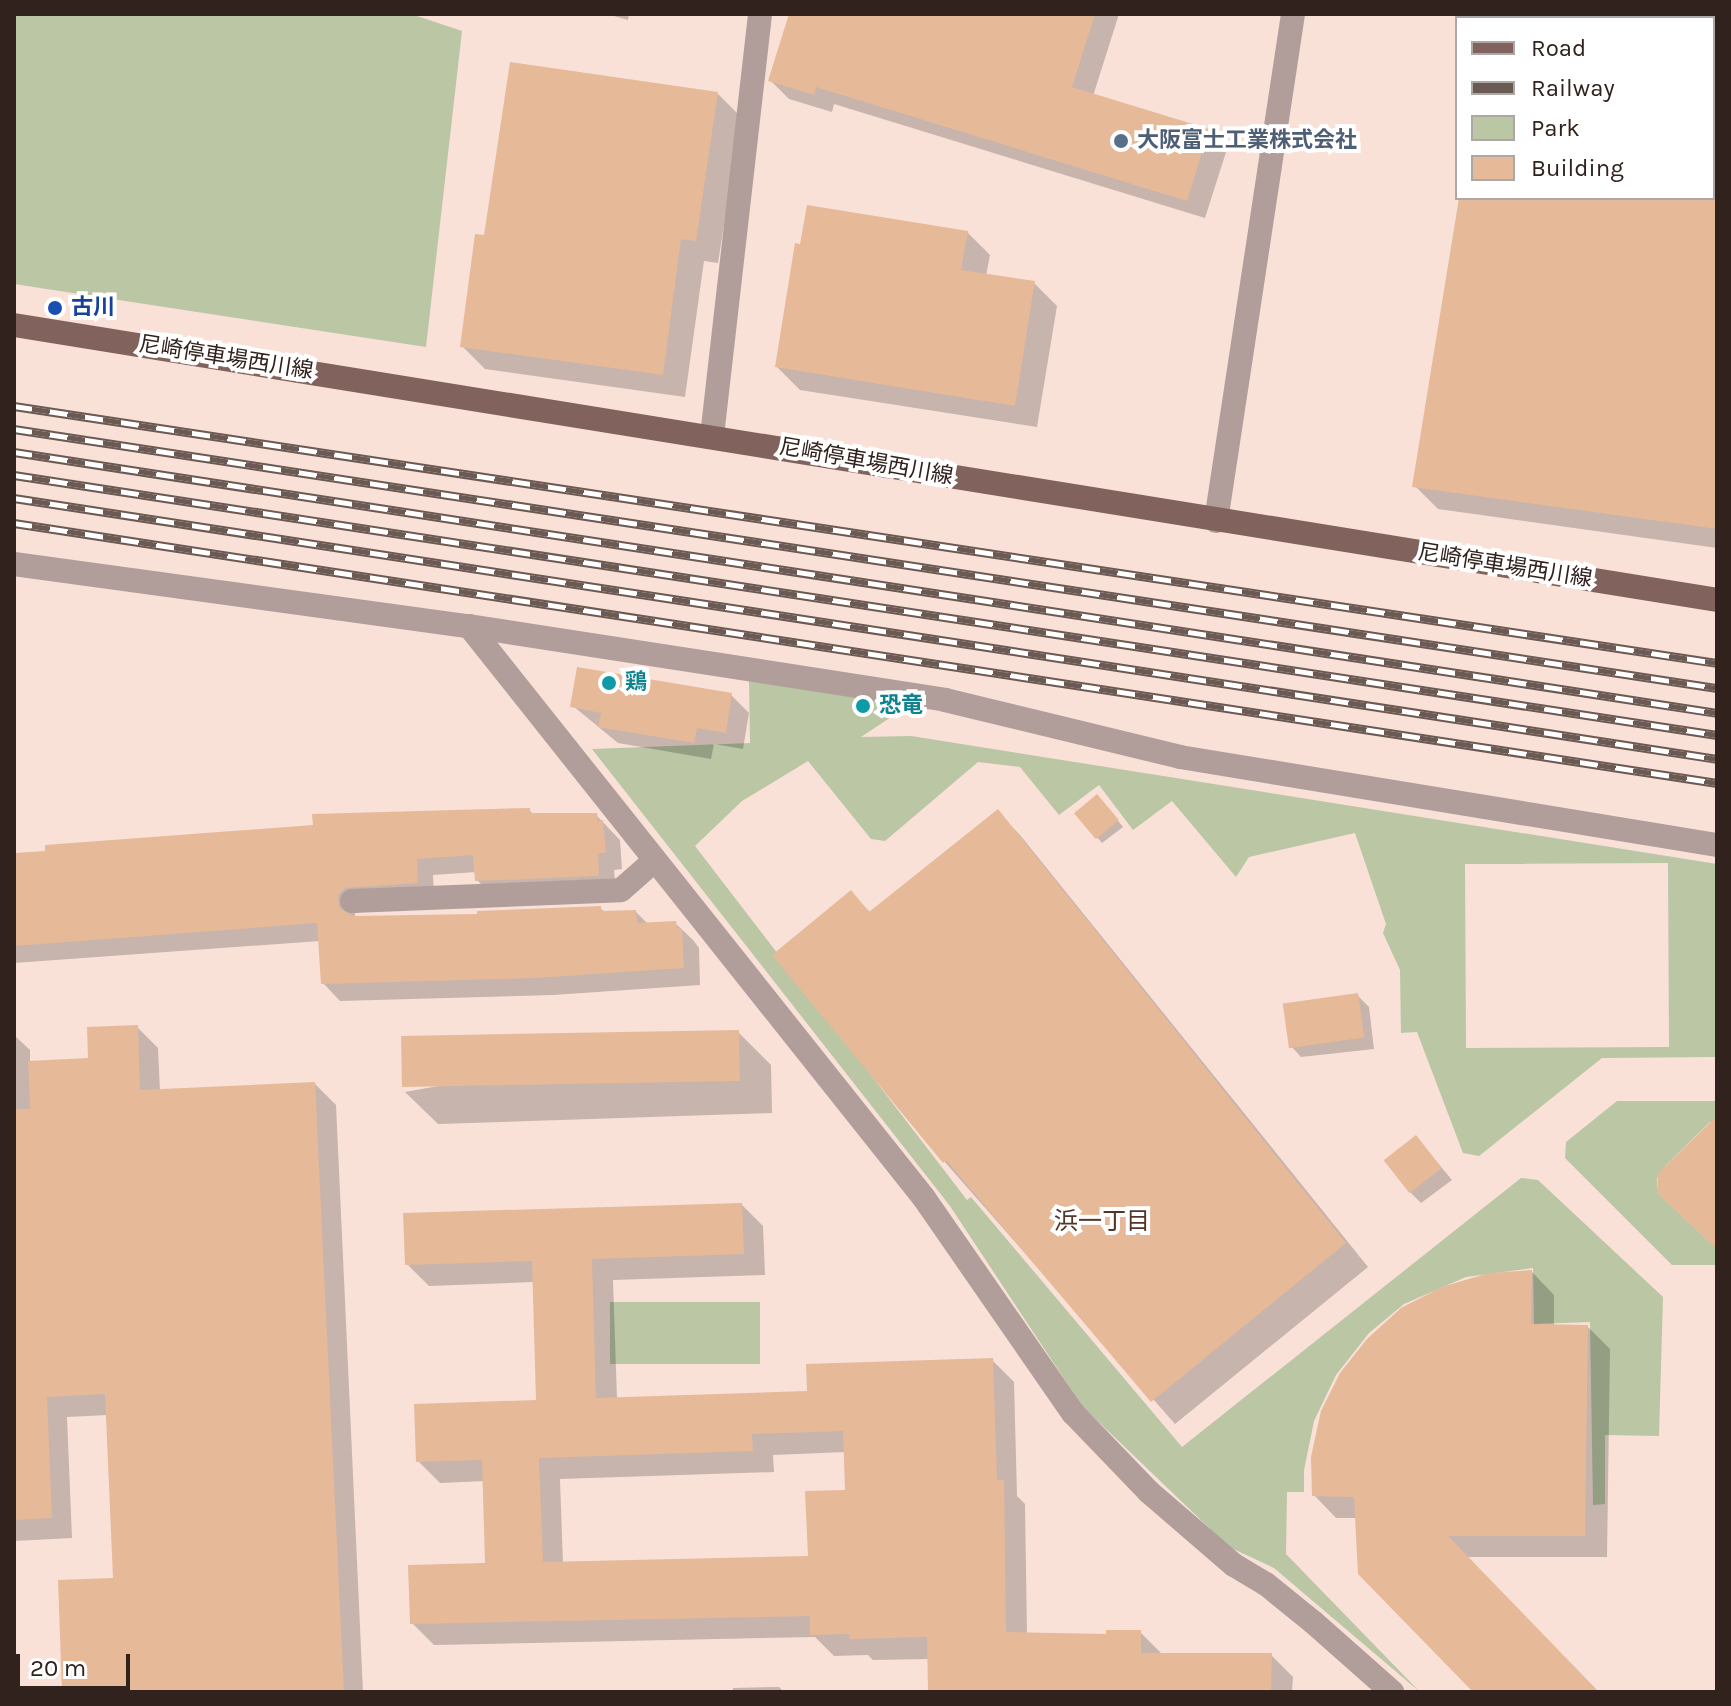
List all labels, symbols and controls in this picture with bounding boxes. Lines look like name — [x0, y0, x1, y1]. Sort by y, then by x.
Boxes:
legend — [1455, 16, 1715, 200]
text: Road — [1531, 34, 1586, 62]
text: Railway — [1531, 74, 1615, 102]
text: Park — [1531, 114, 1580, 142]
place label: 大阪富士工業株式会社 — [1137, 128, 1357, 154]
marker: 大阪富士工業株式会社 — [1112, 132, 1130, 150]
text: Building — [1531, 154, 1624, 182]
place label: 古川 — [71, 295, 115, 321]
marker: 古川 — [46, 299, 64, 317]
street label: 尼崎停車場西川線 — [137, 331, 315, 385]
street label: 尼崎停車場西川線 — [777, 434, 955, 490]
street label: 尼崎停車場西川線 — [1416, 539, 1594, 593]
place label: 鶏 — [625, 670, 647, 696]
marker: 鶏 — [600, 674, 618, 692]
place label: 恐竜 — [879, 693, 923, 719]
marker: 恐竜 — [854, 697, 872, 715]
district label: 浜一丁目 — [1054, 1208, 1150, 1236]
scale bar — [20, 1638, 134, 1688]
text: 20 m — [30, 1654, 86, 1682]

